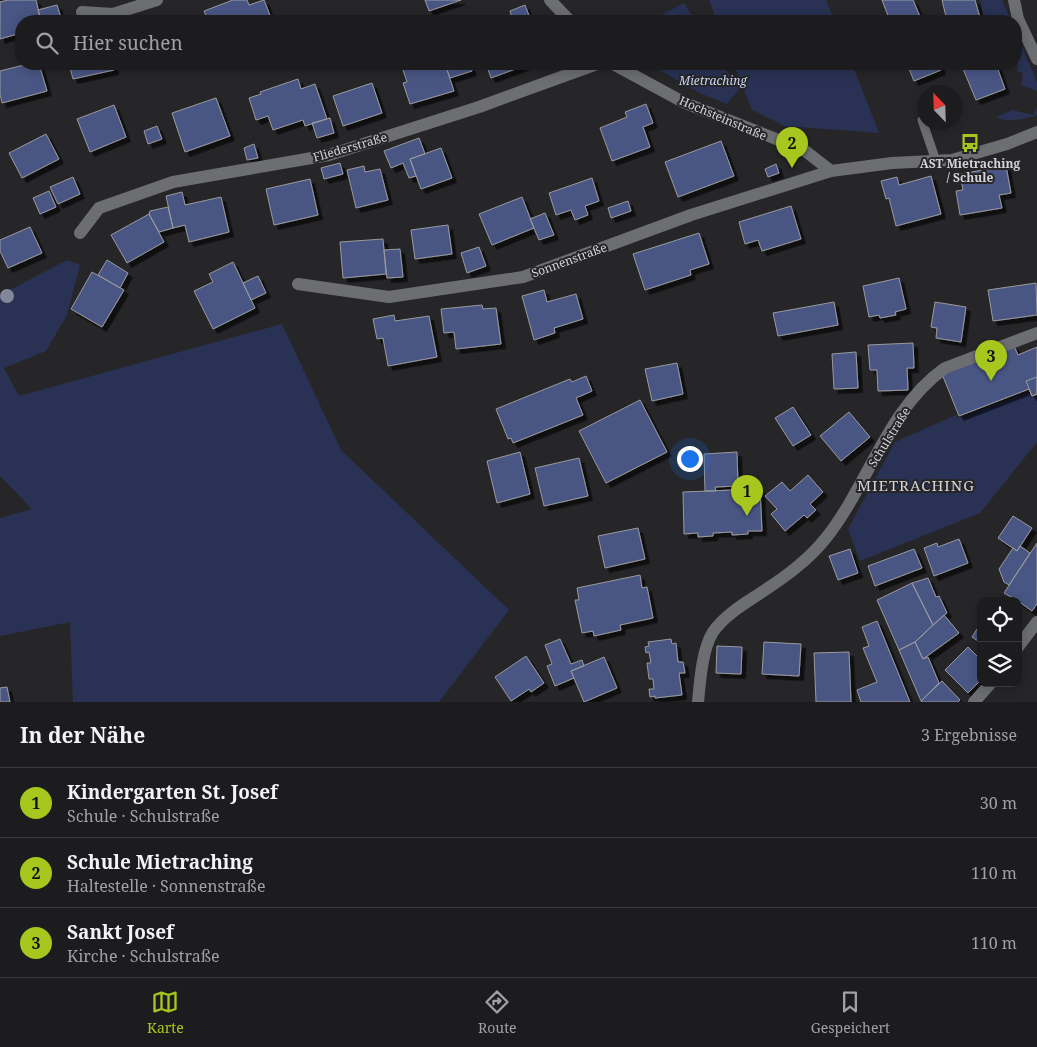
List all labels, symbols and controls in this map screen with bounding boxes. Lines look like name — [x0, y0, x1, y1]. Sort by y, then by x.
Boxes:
search box — [15, 15, 1022, 70]
icon: search — [33, 29, 61, 57]
text: Hier suchen — [73, 30, 183, 56]
park label: Mietraching — [678, 72, 748, 89]
north arrow — [917, 85, 962, 130]
street label: Hochsteinstraße — [677, 92, 769, 144]
pin: 2 — [776, 127, 808, 168]
street label: Fliederstraße — [311, 128, 389, 166]
bus stop icon: AST Mietraching / Schule — [959, 132, 981, 154]
place label: AST Mietraching / Schule — [920, 155, 1021, 186]
street label: Sonnenstraße — [529, 238, 609, 282]
pin: 3 — [975, 340, 1007, 381]
street label: Schulstraße — [864, 404, 914, 470]
your location — [677, 446, 703, 472]
pin: 1 — [731, 475, 763, 516]
district label: MIETRACHING — [857, 475, 975, 495]
map controls — [977, 597, 1022, 687]
button: locate — [977, 597, 1022, 642]
button: layers — [977, 642, 1022, 687]
text: In der Nähe — [20, 721, 145, 749]
text: 3 Ergebnisse — [921, 724, 1017, 746]
text: Kindergarten St. Josef — [67, 779, 278, 805]
text: 1 — [31, 792, 41, 814]
text: 30 m — [980, 792, 1017, 814]
text: Schule · Schulstraße — [67, 805, 220, 827]
text: Schule Mietraching — [67, 849, 253, 875]
text: 2 — [31, 862, 41, 884]
text: 110 m — [971, 862, 1017, 884]
text: Haltestelle · Sonnenstraße — [67, 875, 266, 897]
text: Sankt Josef — [67, 919, 174, 945]
text: 3 — [31, 932, 41, 954]
text: 110 m — [971, 932, 1017, 954]
text: Kirche · Schulstraße — [67, 945, 220, 967]
tab: Karte — [147, 988, 184, 1037]
tab: Route — [478, 988, 517, 1037]
tab: Gespeichert — [811, 988, 890, 1037]

